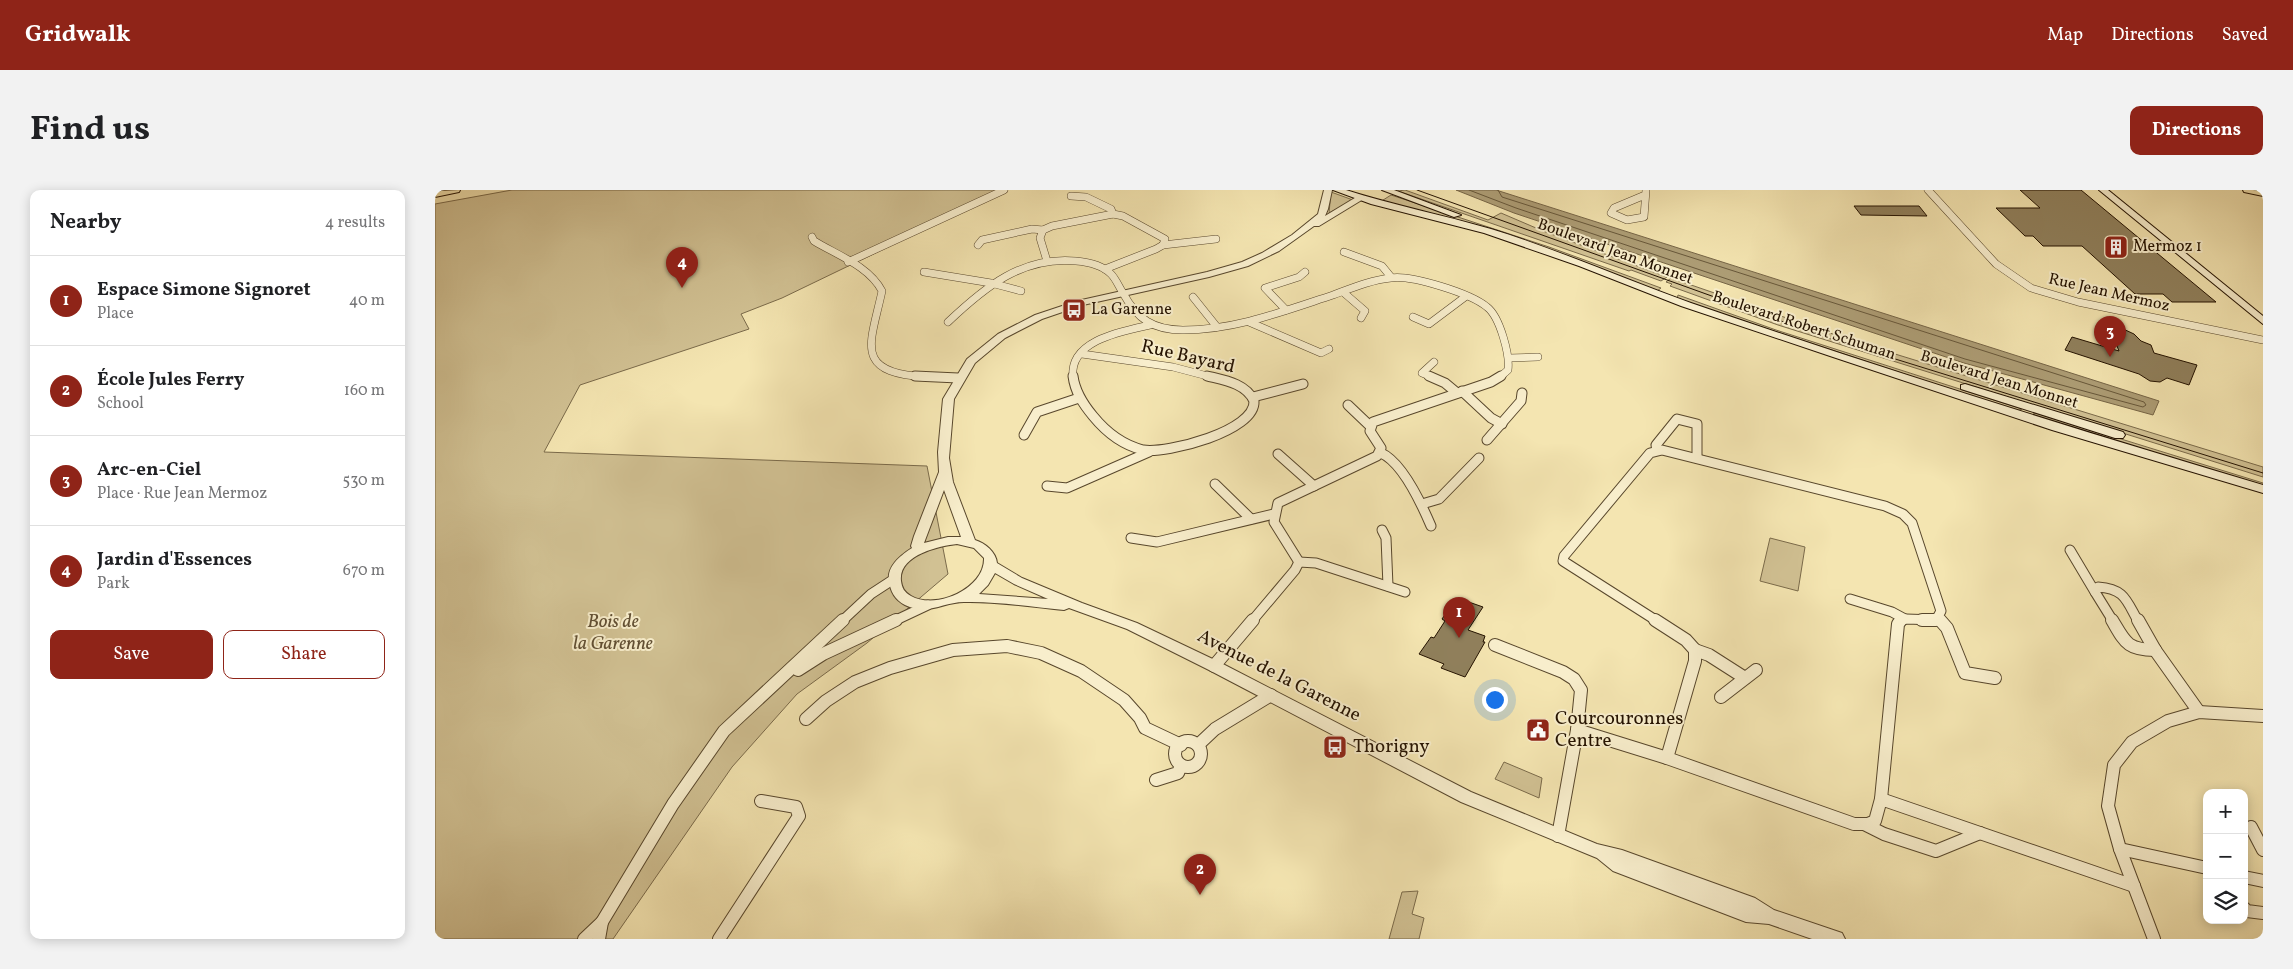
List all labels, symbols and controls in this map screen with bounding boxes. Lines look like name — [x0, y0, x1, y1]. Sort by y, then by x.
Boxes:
text: Gridwalk — [25, 18, 131, 52]
text: Map — [2047, 23, 2083, 48]
text: Directions — [2111, 23, 2194, 48]
text: Saved — [2222, 23, 2268, 48]
text: Find us — [30, 106, 150, 154]
button: Directions — [2130, 106, 2263, 155]
text: Nearby — [50, 208, 121, 237]
text: 4 results — [325, 212, 385, 234]
street label: Boulevard Jean Monnet — [1534, 214, 1696, 291]
building icon: Mermoz 1 — [2103, 234, 2129, 260]
place label: Mermoz 1 — [2133, 236, 2202, 258]
pin: 4 — [666, 247, 698, 288]
street label: Rue Jean Mermoz — [2046, 268, 2172, 318]
text: Espace Simone Signoret — [97, 277, 311, 303]
street label: Boulevard Robert Schuman — [1709, 286, 1899, 366]
text: 1 — [63, 290, 69, 312]
text: 40 m — [349, 290, 385, 312]
bus stop icon: La Garenne — [1061, 297, 1087, 323]
place label: La Garenne — [1091, 299, 1172, 321]
text: Place — [97, 303, 134, 325]
pin: 3 — [2094, 316, 2126, 357]
street label: Rue Bayard — [1138, 334, 1238, 380]
street label: Boulevard Jean Monnet — [1917, 346, 2081, 415]
text: École Jules Ferry — [97, 367, 244, 393]
text: 2 — [62, 380, 70, 402]
text: 160 m — [344, 380, 385, 402]
text: School — [97, 393, 144, 415]
text: Arc-en-Ciel — [97, 457, 201, 483]
text: 3 — [62, 470, 70, 492]
text: 530 m — [342, 470, 385, 492]
text: Place · Rue Jean Mermoz — [97, 483, 267, 505]
text: Jardin d'Essences — [97, 547, 252, 573]
text: 4 — [61, 560, 71, 582]
text: 670 m — [343, 560, 385, 582]
text: Park — [97, 573, 130, 595]
pin: 1 — [1443, 597, 1475, 638]
park label: Bois de la Garenne — [573, 609, 653, 657]
street label: Avenue de la Garenne — [1193, 623, 1365, 729]
button: Save — [50, 630, 213, 679]
button: Share — [223, 630, 385, 679]
your location — [1482, 687, 1508, 713]
place label: Courcouronnes Centre — [1555, 706, 1683, 754]
public building icon: Courcouronnes Centre — [1525, 717, 1551, 743]
bus stop icon: Thorigny — [1322, 734, 1348, 760]
place label: Thorigny — [1353, 734, 1429, 760]
map controls — [2203, 789, 2248, 924]
button: + — [2203, 789, 2248, 834]
button: − — [2203, 834, 2248, 879]
pin: 2 — [1184, 854, 1216, 895]
button: layers — [2203, 879, 2248, 924]

